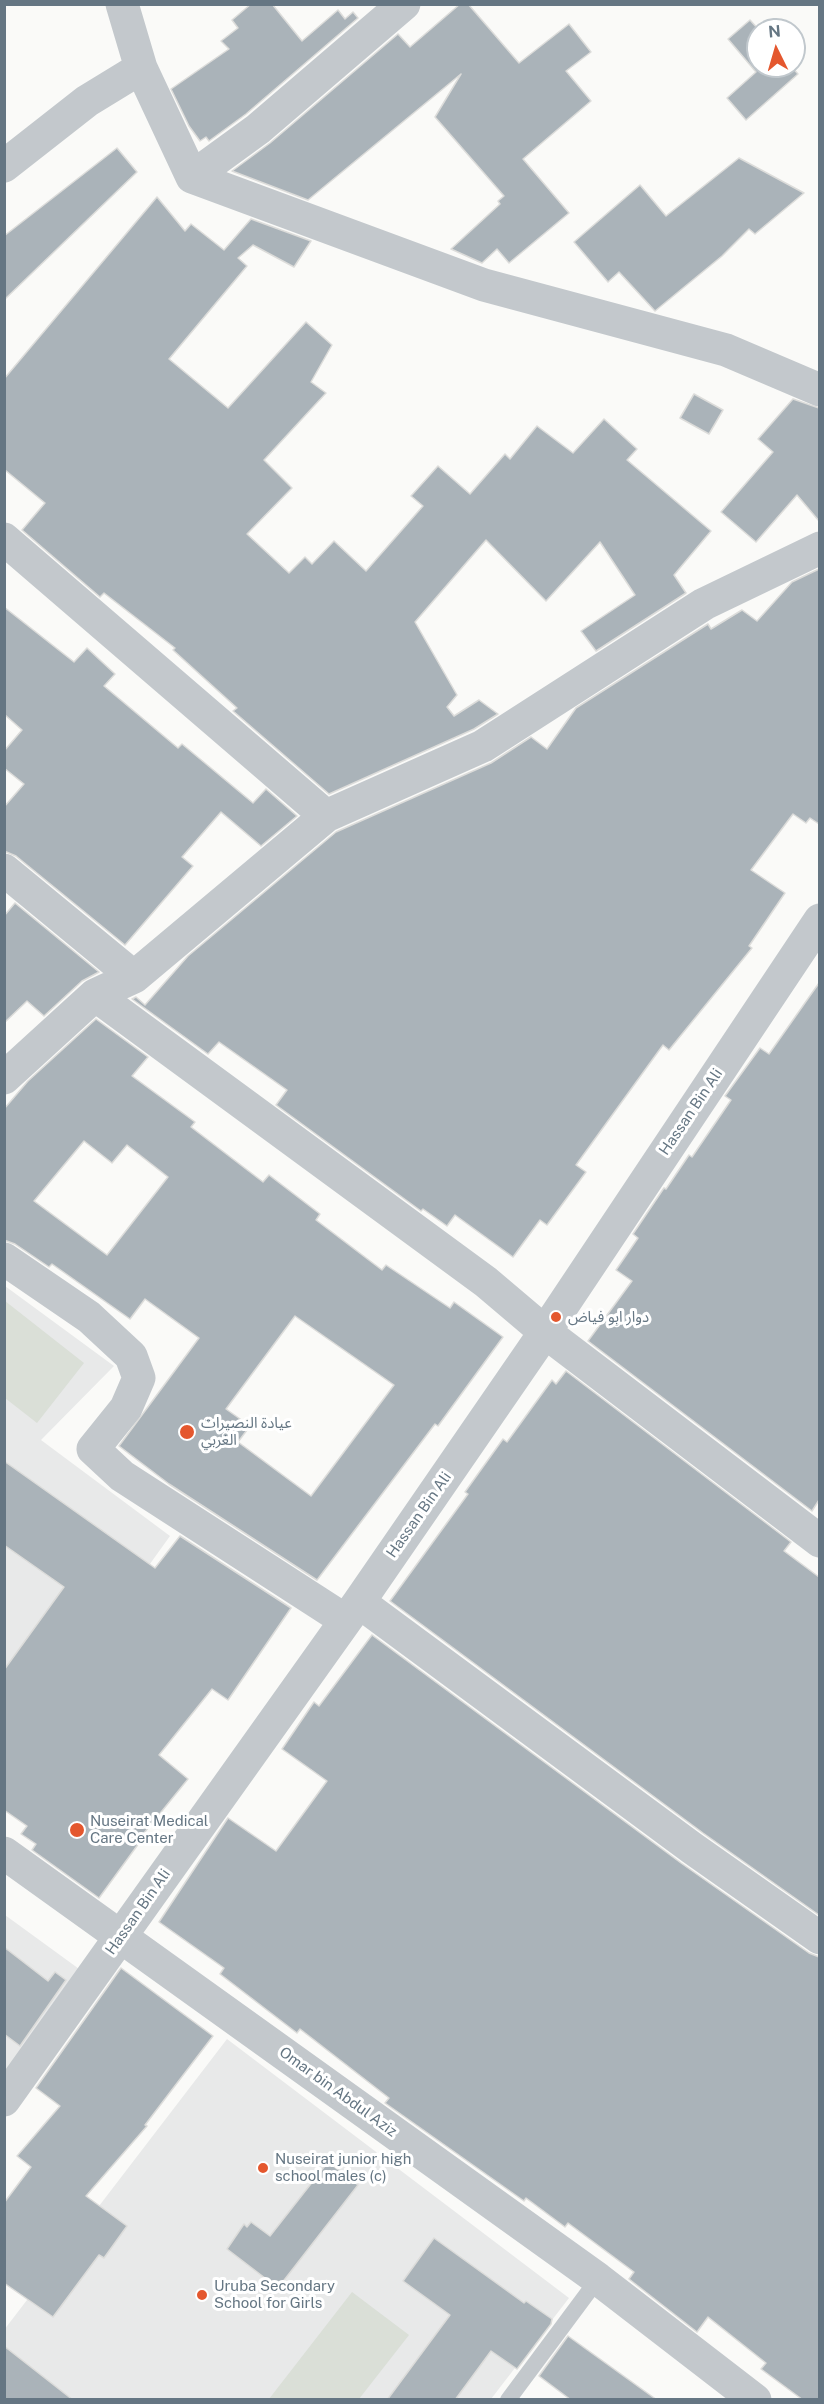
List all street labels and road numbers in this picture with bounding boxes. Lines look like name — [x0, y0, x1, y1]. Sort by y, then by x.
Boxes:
street label: Hassan Bin Ali — [655, 1065, 727, 1159]
street label: Hassan Bin Ali — [383, 1469, 455, 1561]
street label: Hassan Bin Ali — [102, 1866, 174, 1958]
street label: Omar bin Abdul Aziz — [276, 2043, 400, 2141]

